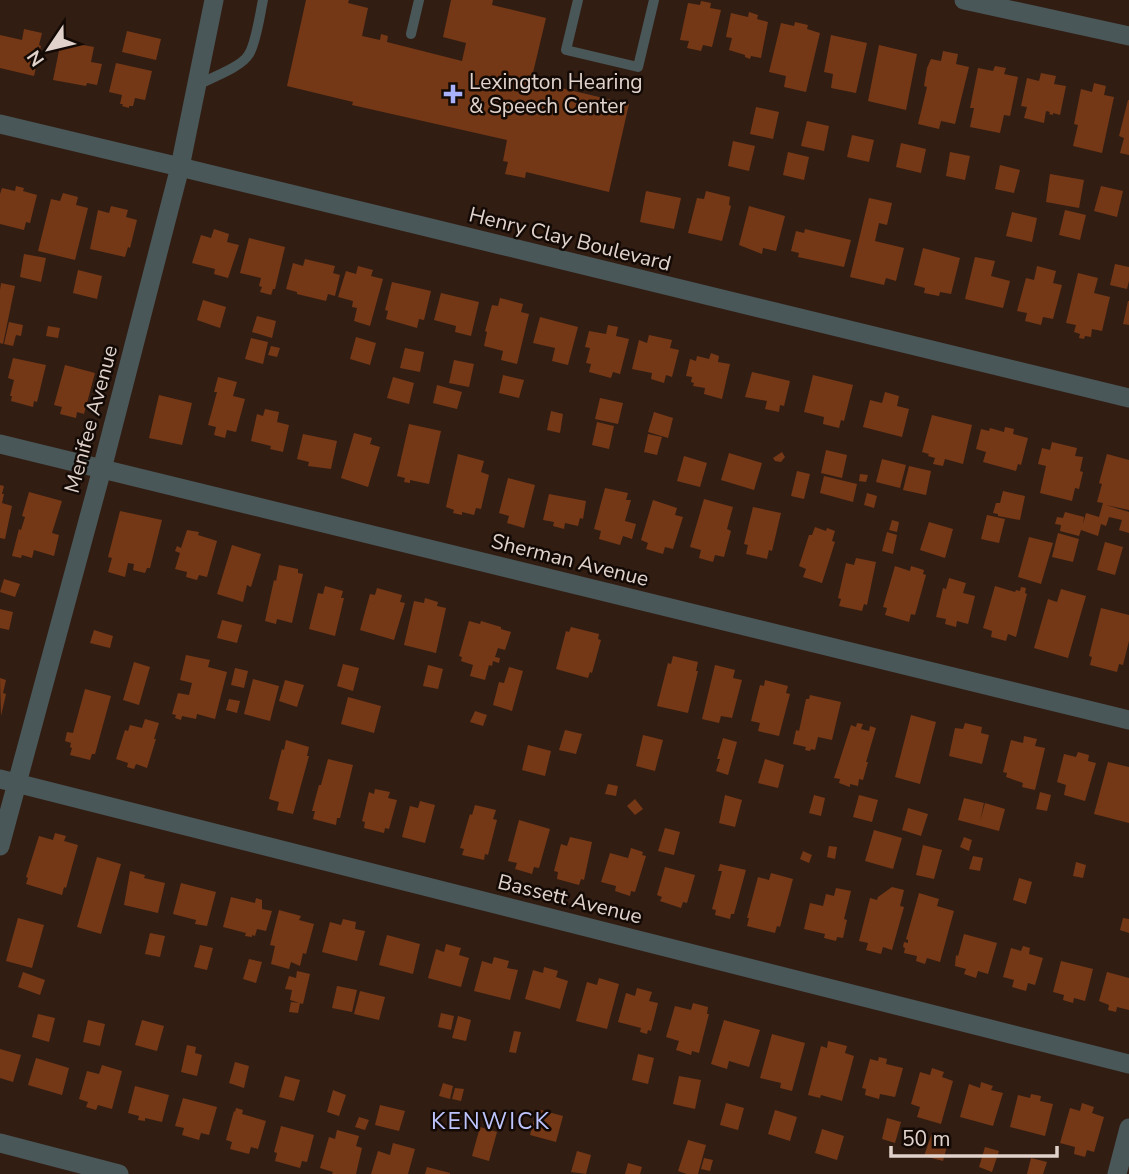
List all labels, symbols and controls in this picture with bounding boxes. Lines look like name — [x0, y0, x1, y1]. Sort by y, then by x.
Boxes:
north arrow — [14, 14, 84, 84]
text: N — [21, 45, 51, 71]
place label: Lexington Hearing & Speech Center — [469, 68, 643, 120]
marker: Lexington Hearing & Speech Center — [443, 84, 463, 104]
street label: Henry Clay Boulevard — [466, 200, 674, 278]
street label: Menifee Avenue — [58, 342, 124, 496]
street label: Sherman Avenue — [488, 527, 652, 593]
street label: Bassett Avenue — [495, 868, 645, 930]
district label: KENWICK — [431, 1106, 551, 1137]
scale bar — [891, 1114, 1057, 1158]
text: 50 m — [902, 1125, 951, 1153]

